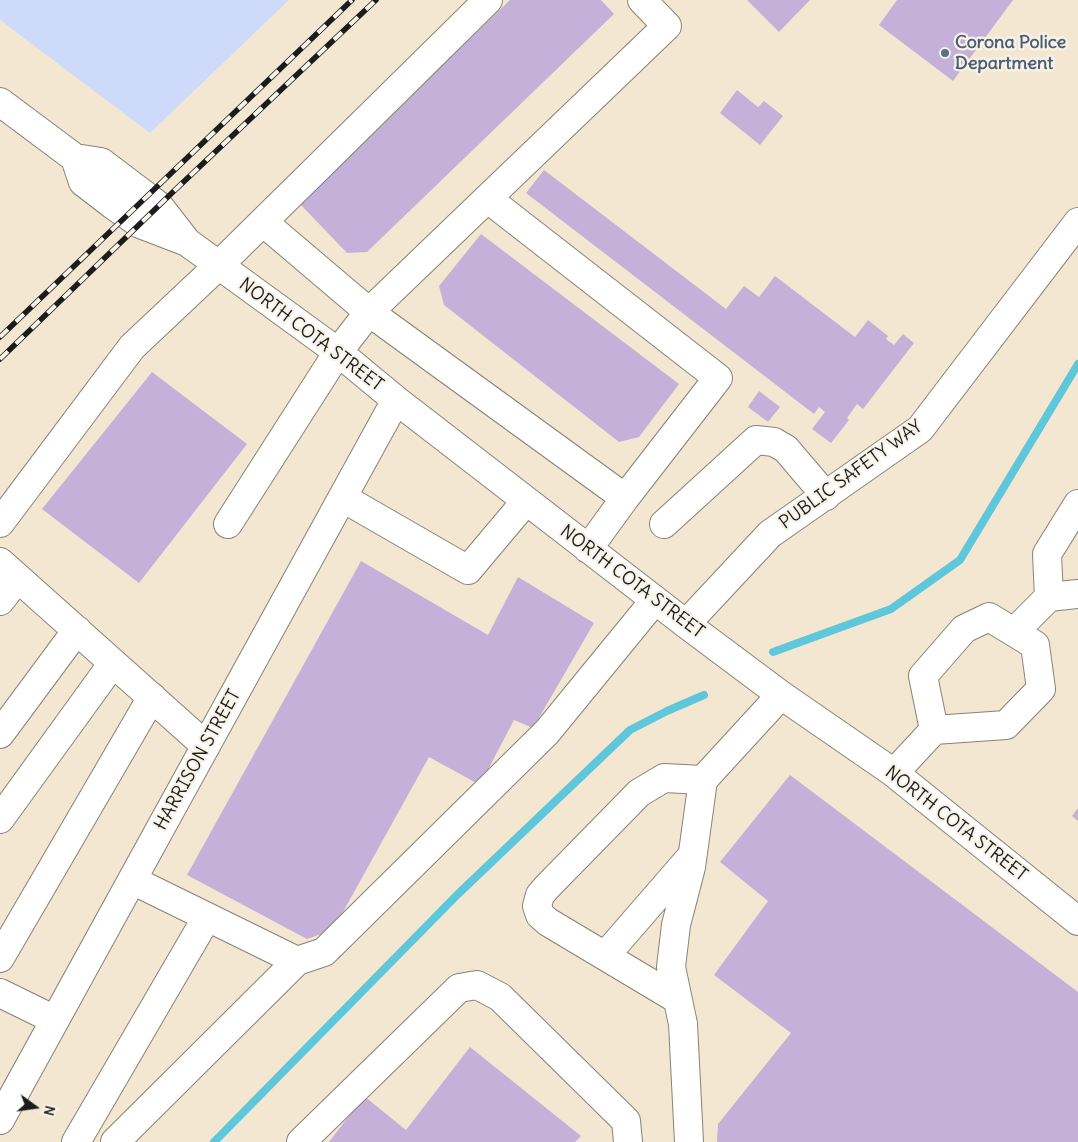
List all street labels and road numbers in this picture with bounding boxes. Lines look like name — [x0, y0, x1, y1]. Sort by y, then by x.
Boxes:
street label: NORTH COTA STREET — [235, 274, 387, 396]
street label: PUBLIC SAFETY WAY — [775, 416, 927, 534]
street label: NORTH COTA STREET — [556, 521, 708, 643]
street label: HARRISON STREET — [150, 686, 246, 834]
street label: NORTH COTA STREET — [880, 762, 1032, 886]

